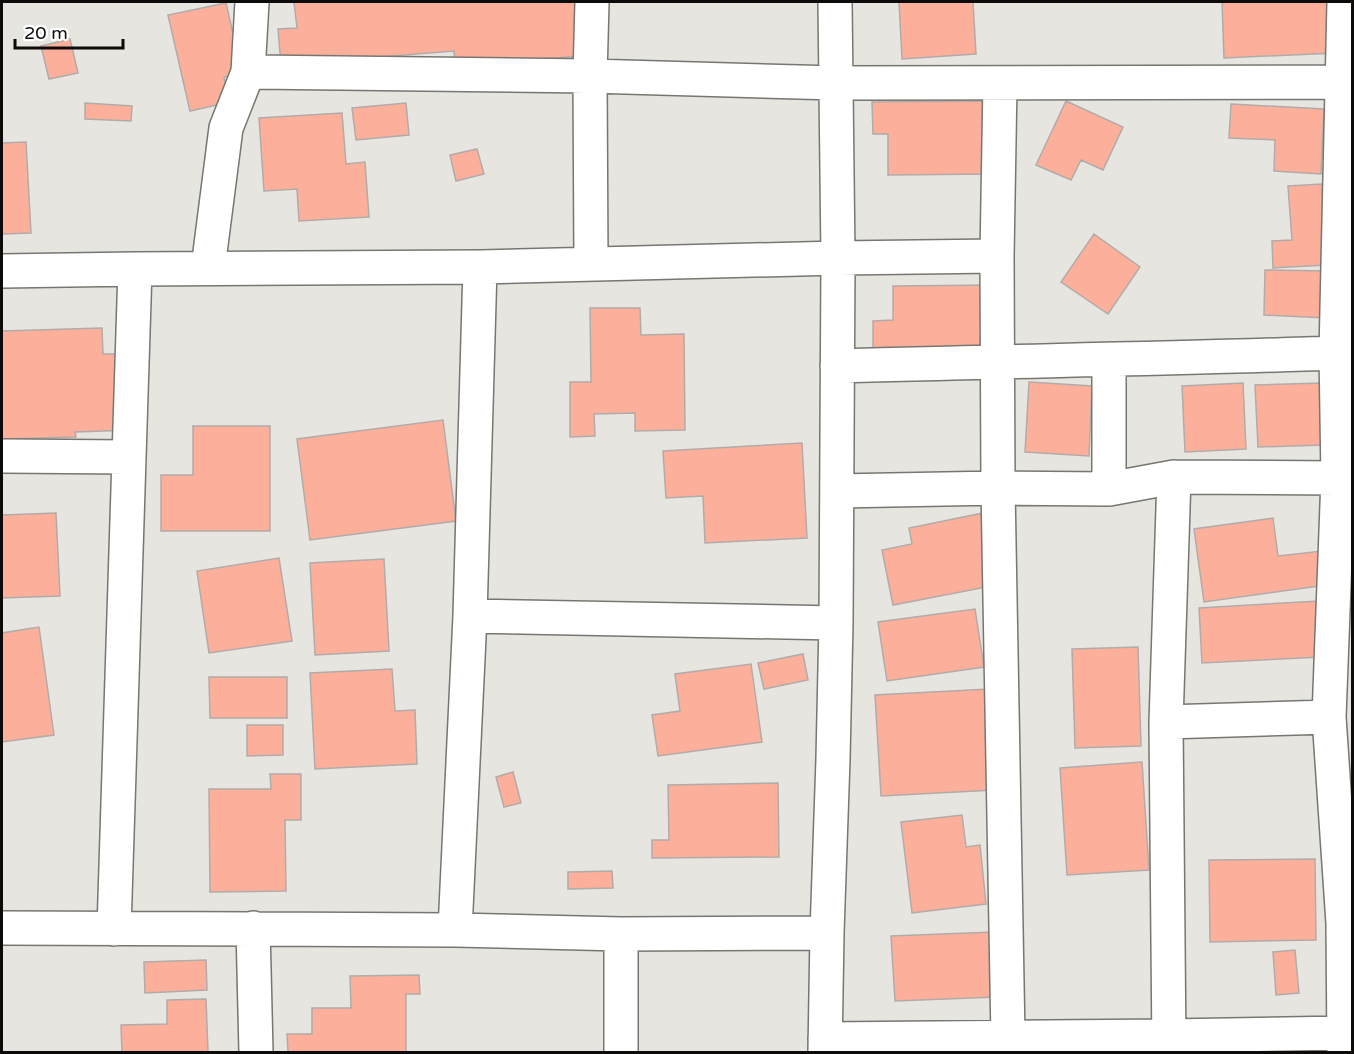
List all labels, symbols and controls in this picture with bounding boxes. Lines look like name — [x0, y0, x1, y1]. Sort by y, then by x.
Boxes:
scale bar — [15, 12, 123, 50]
text: 20 m — [24, 22, 68, 44]

